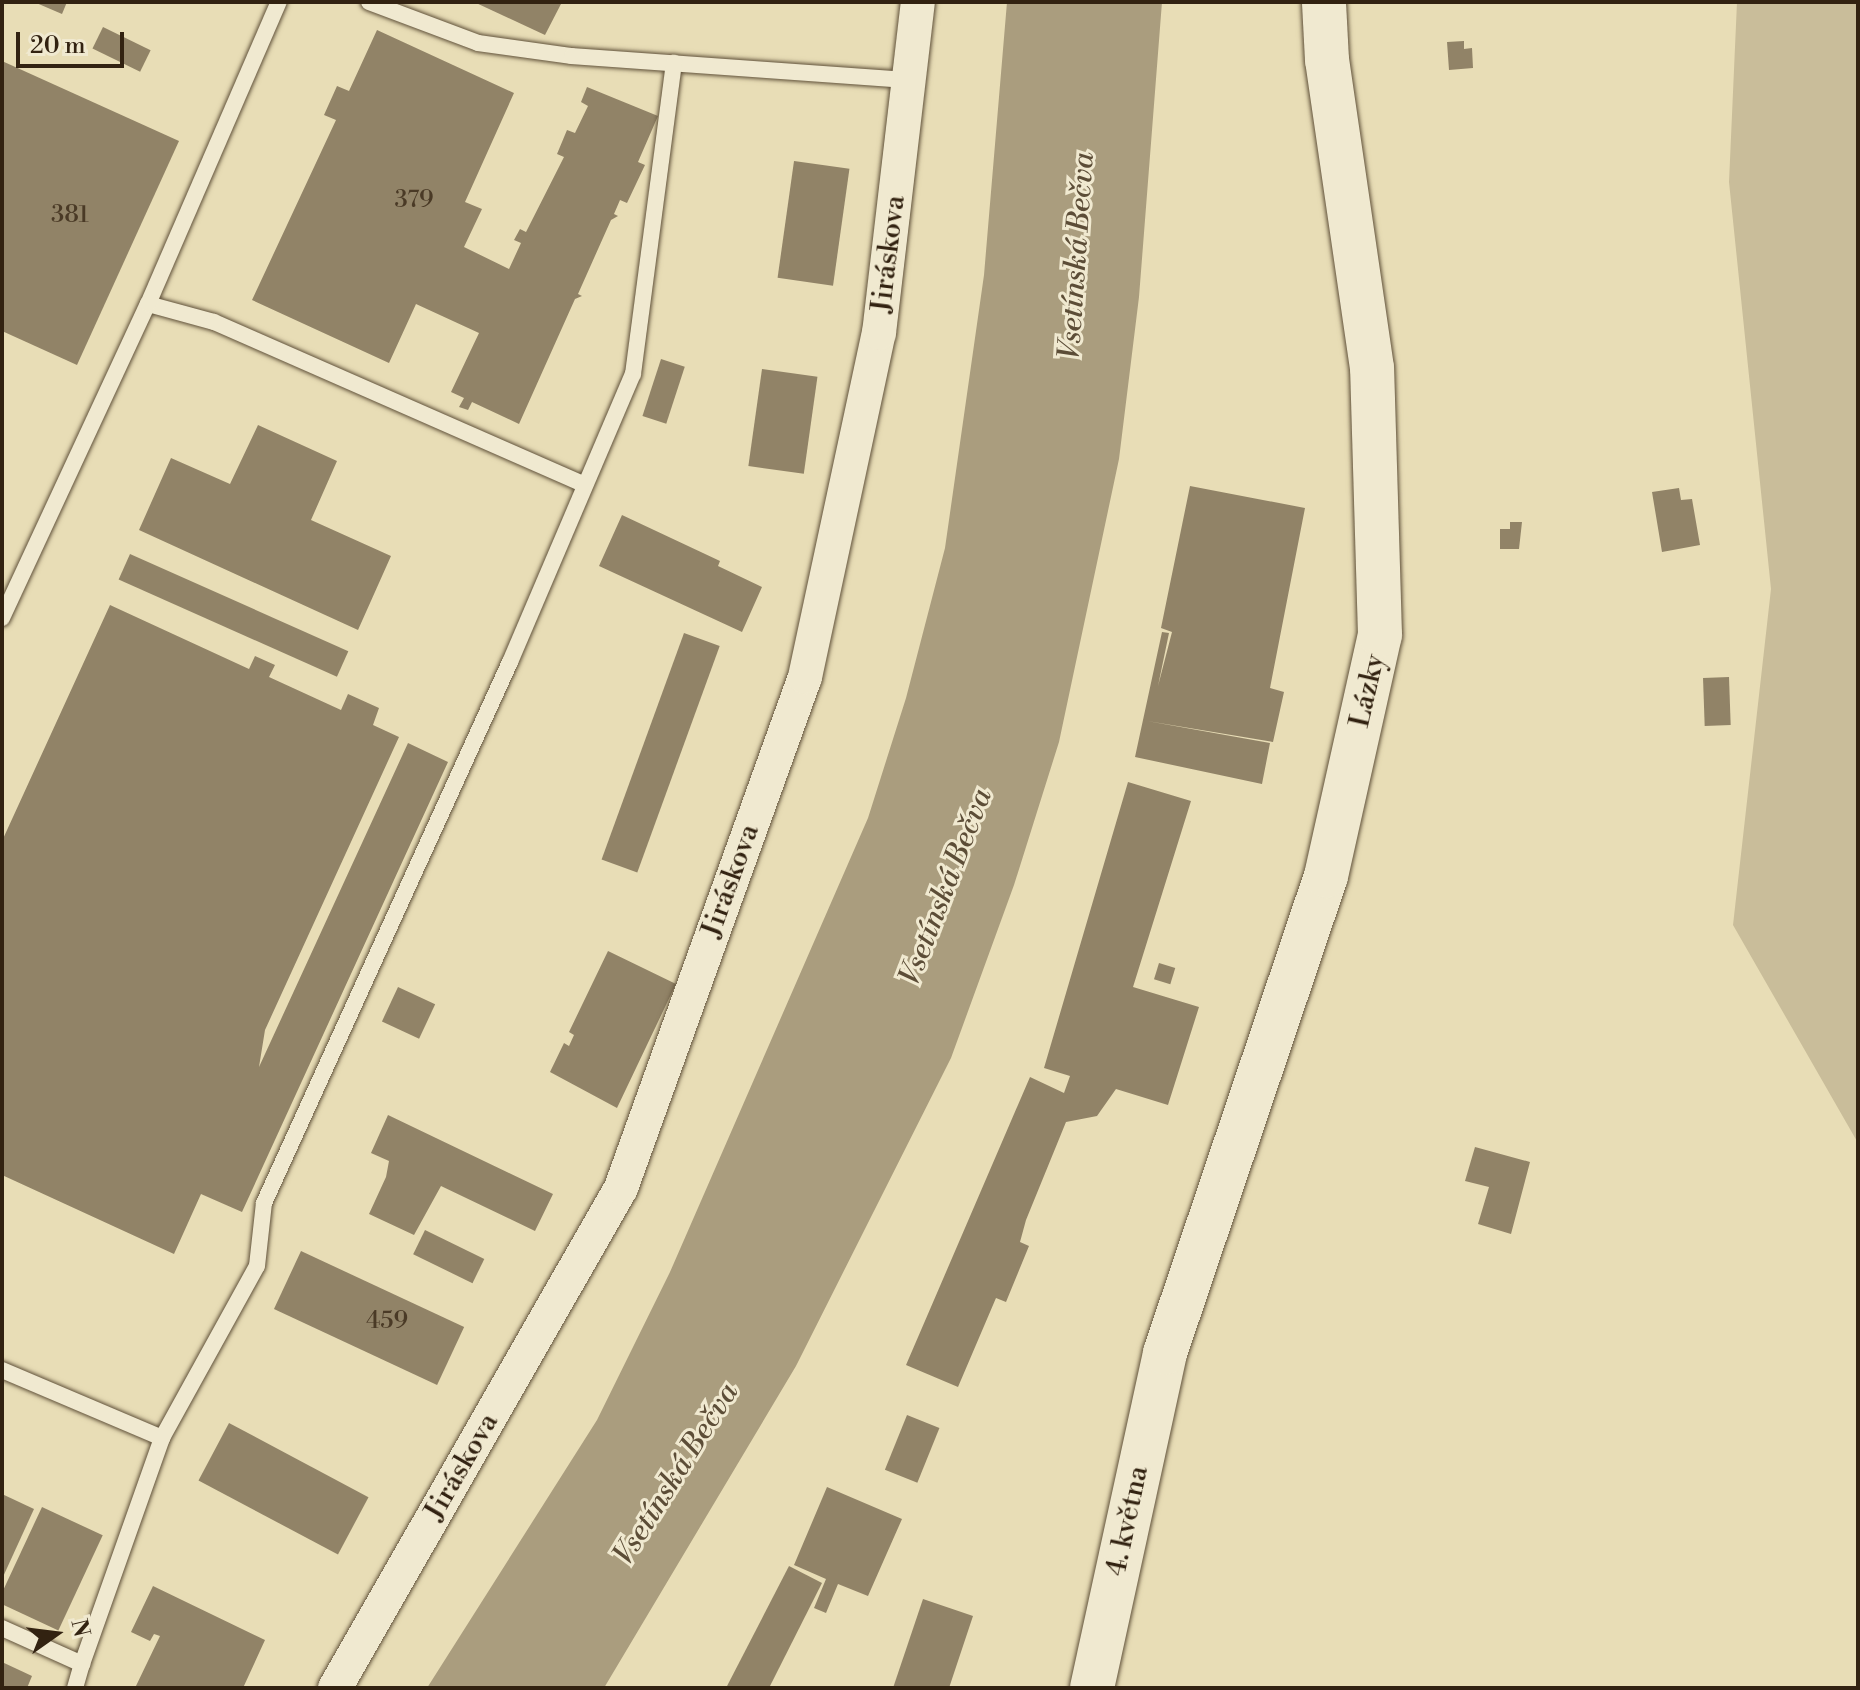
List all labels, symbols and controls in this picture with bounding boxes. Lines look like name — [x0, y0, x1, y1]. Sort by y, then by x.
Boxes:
scale bar — [20, 16, 128, 66]
text: 20 m — [30, 31, 86, 61]
water label: Vsetínská Bečva — [1052, 151, 1102, 361]
house number: 379 — [394, 187, 434, 215]
street label: Jiráskova — [865, 193, 913, 315]
house number: 381 — [51, 202, 89, 230]
street label: Lázky — [1343, 651, 1393, 731]
water label: Vsetínská Bečva — [892, 784, 1000, 990]
street label: Jiráskova — [695, 820, 767, 942]
house number: 459 — [366, 1308, 408, 1336]
water label: Vsetínská Bečva — [606, 1376, 746, 1572]
street label: Jiráskova — [418, 1408, 506, 1526]
street label: 4. května — [1100, 1463, 1156, 1579]
north arrow — [16, 1594, 96, 1674]
text: N — [65, 1616, 95, 1640]

